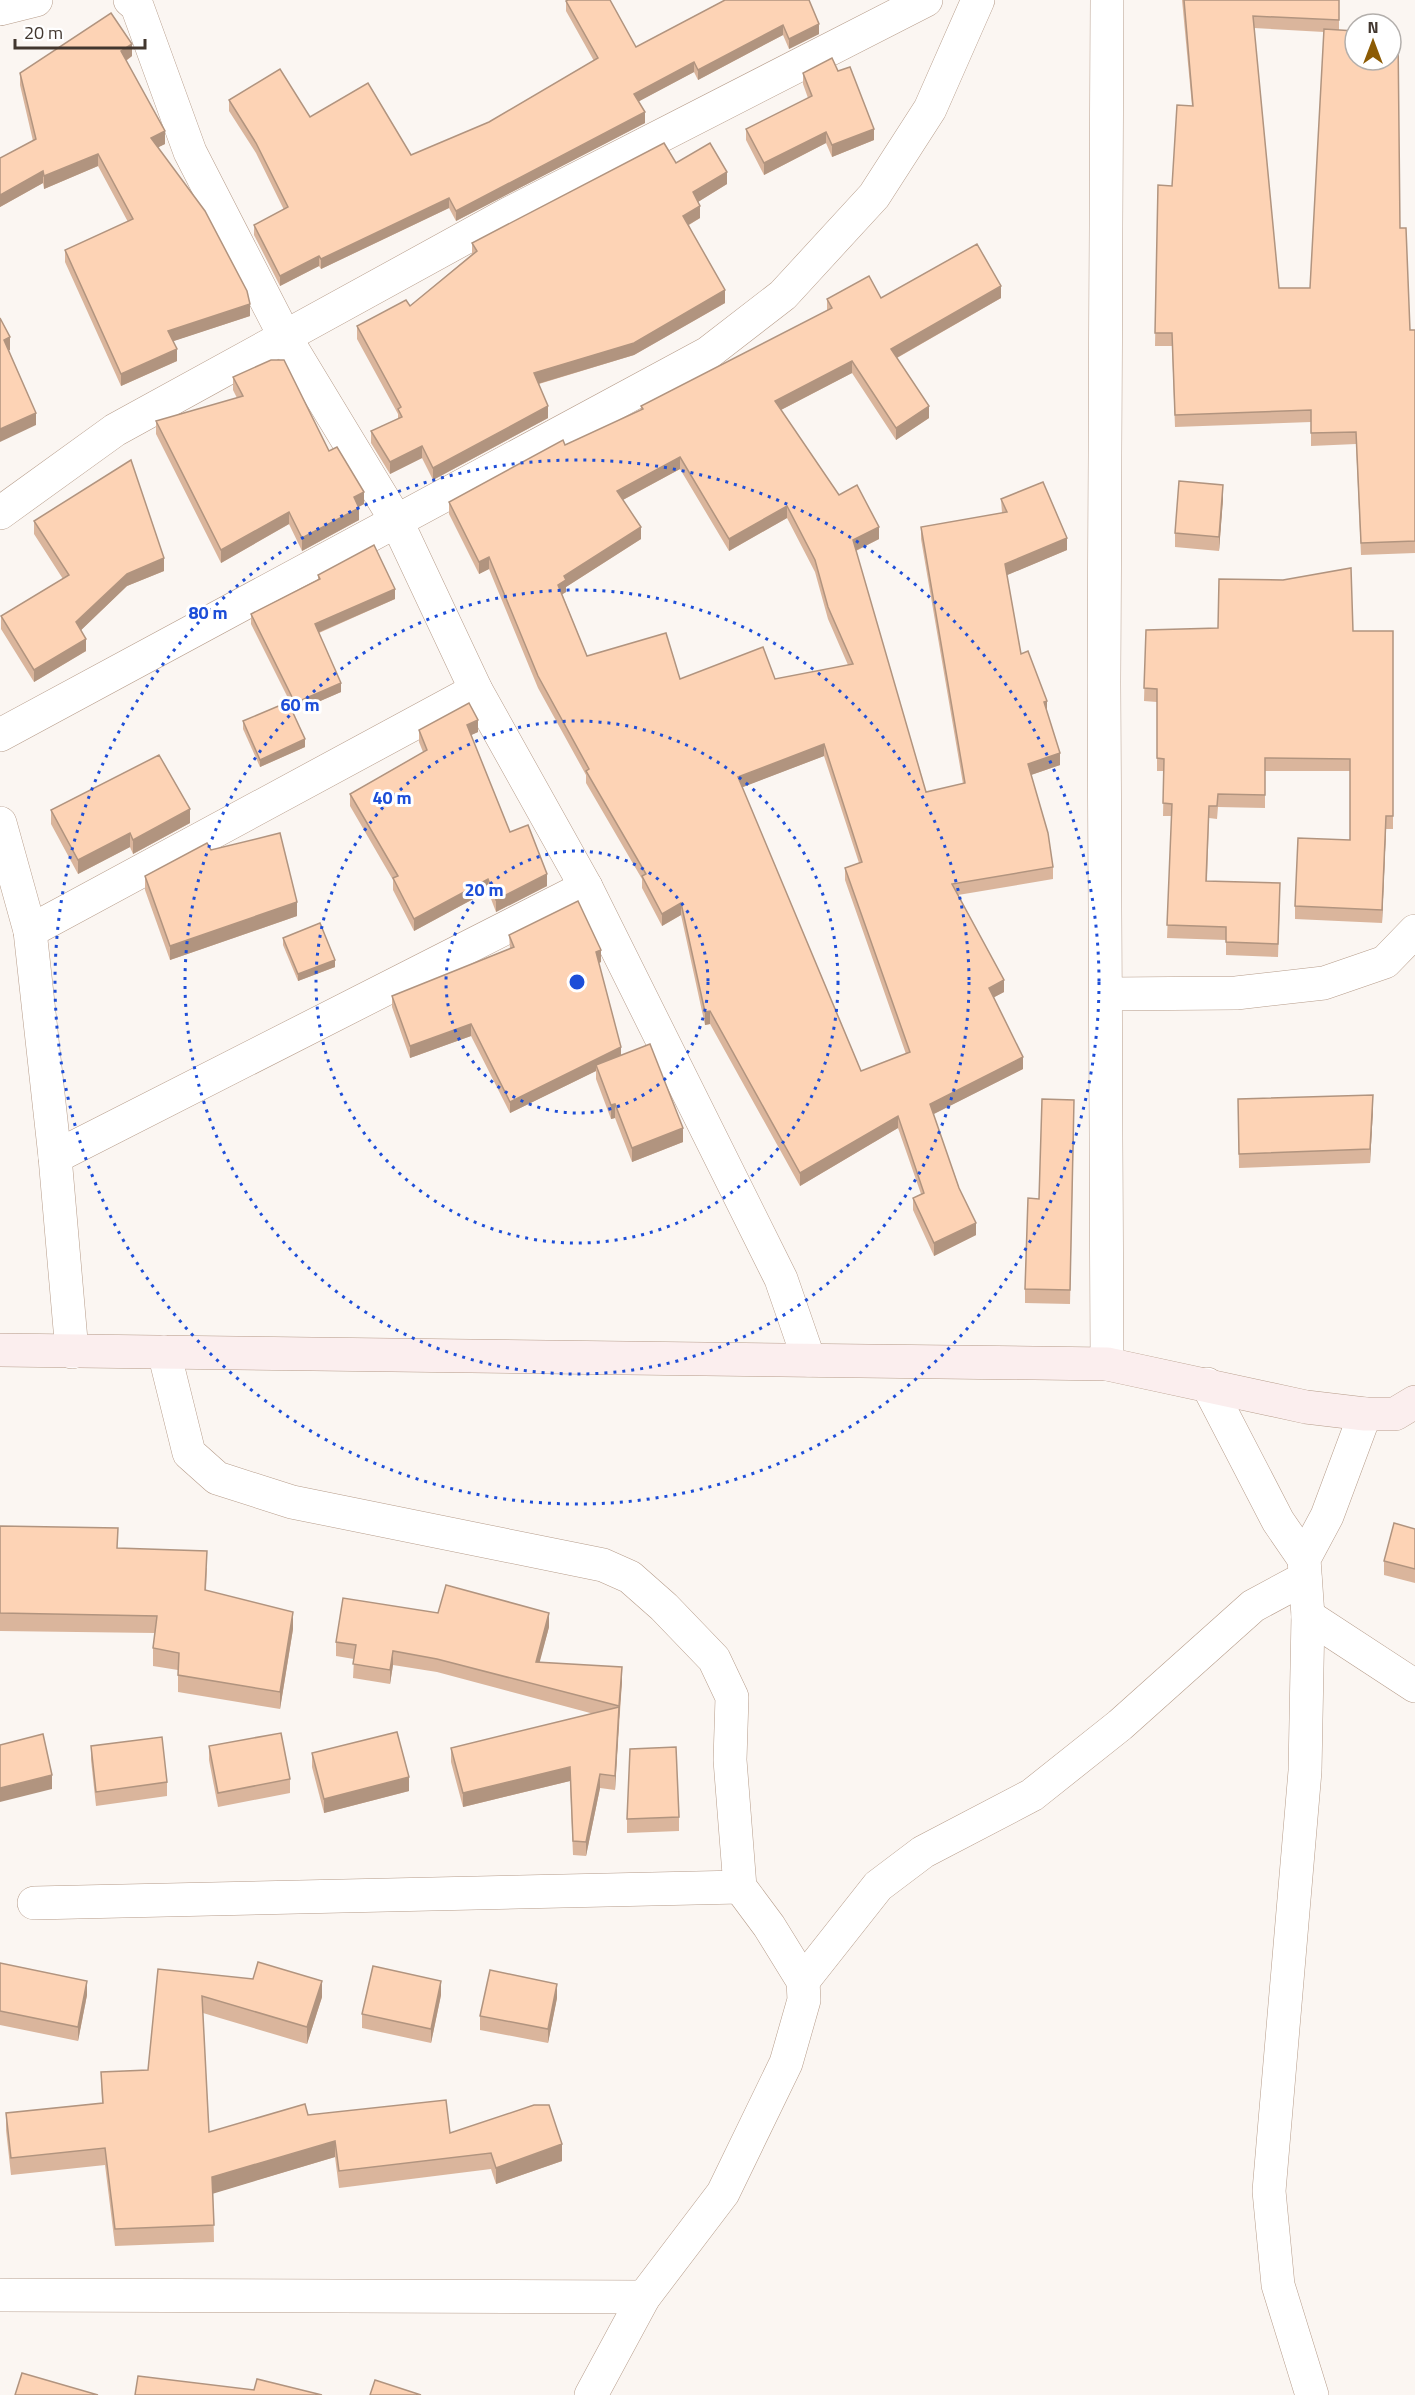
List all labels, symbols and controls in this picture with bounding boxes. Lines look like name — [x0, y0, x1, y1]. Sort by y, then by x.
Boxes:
scale bar — [15, 12, 146, 50]
north arrow — [1343, 12, 1403, 72]
text: N — [1367, 15, 1379, 39]
text: 20 m — [24, 19, 63, 46]
text: 80 m — [188, 599, 228, 626]
text: 60 m — [280, 691, 320, 718]
text: 40 m — [372, 784, 412, 811]
text: 20 m — [464, 876, 504, 903]
centre of rings — [567, 972, 587, 992]

